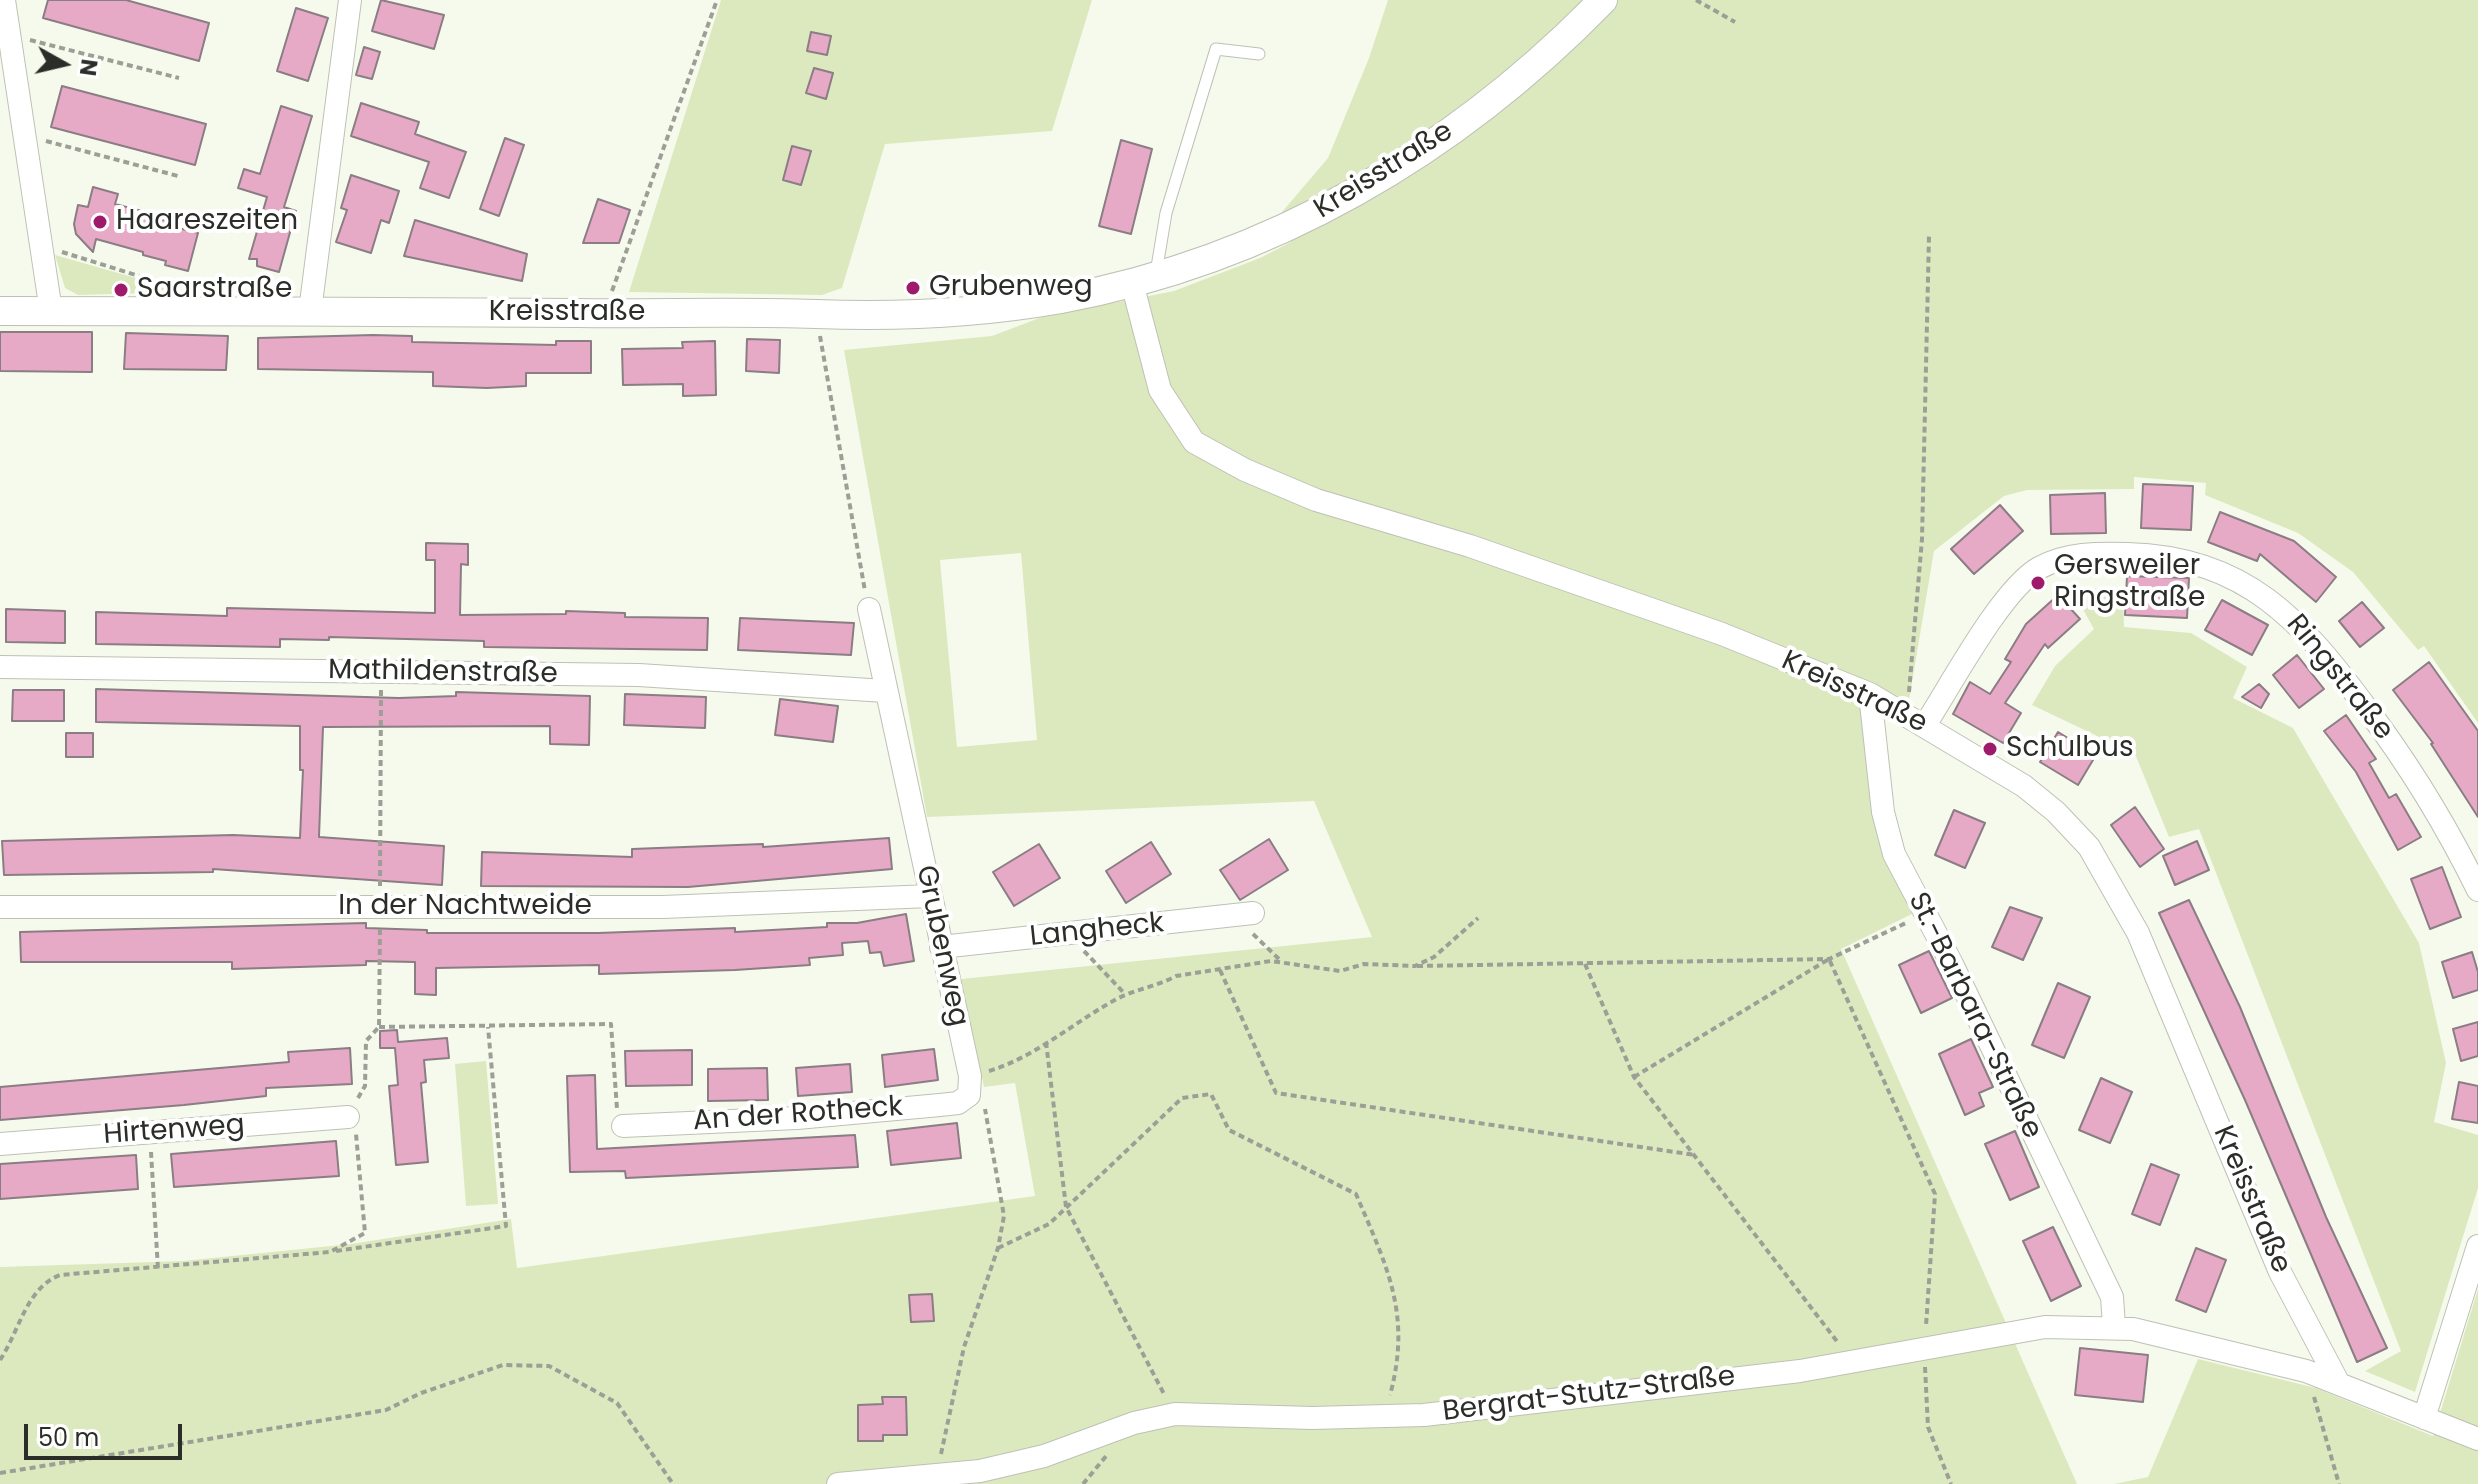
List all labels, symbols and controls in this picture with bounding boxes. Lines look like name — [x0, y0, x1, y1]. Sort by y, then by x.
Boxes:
north arrow — [24, 24, 104, 104]
text: N — [72, 57, 105, 78]
street label: Kreisstraße — [1309, 115, 1459, 227]
place label: Haareszeiten — [116, 205, 298, 239]
marker: Haareszeiten — [91, 213, 109, 231]
place label: Grubenweg — [929, 271, 1093, 305]
place label: Saarstraße — [137, 273, 292, 307]
marker: Grubenweg — [904, 279, 922, 297]
marker: Saarstraße — [112, 281, 130, 299]
street label: Kreisstraße — [489, 296, 645, 330]
place label: Gersweiler Ringstraße — [2054, 550, 2205, 616]
marker: Gersweiler Ringstraße — [2029, 574, 2047, 592]
street label: Ringstraße — [2278, 609, 2400, 747]
street label: Kreisstraße — [1776, 645, 1932, 741]
street label: Mathildenstraße — [328, 654, 558, 692]
place label: Schulbus — [2006, 732, 2134, 766]
marker: Schulbus — [1981, 740, 1999, 758]
street label: Grubenweg — [908, 862, 974, 1030]
street label: St.-Barbara-Straße — [1900, 887, 2048, 1145]
street label: In der Nachtweide — [338, 890, 592, 924]
street label: Langheck — [1028, 907, 1166, 955]
street label: An der Rotheck — [692, 1091, 904, 1139]
street label: Hirtenweg — [102, 1109, 246, 1153]
street label: Kreisstraße — [2205, 1121, 2297, 1279]
street label: Bergrat-Stutz-Straße — [1441, 1360, 1737, 1430]
scale bar — [28, 1408, 186, 1458]
text: 50 m — [38, 1421, 99, 1454]

